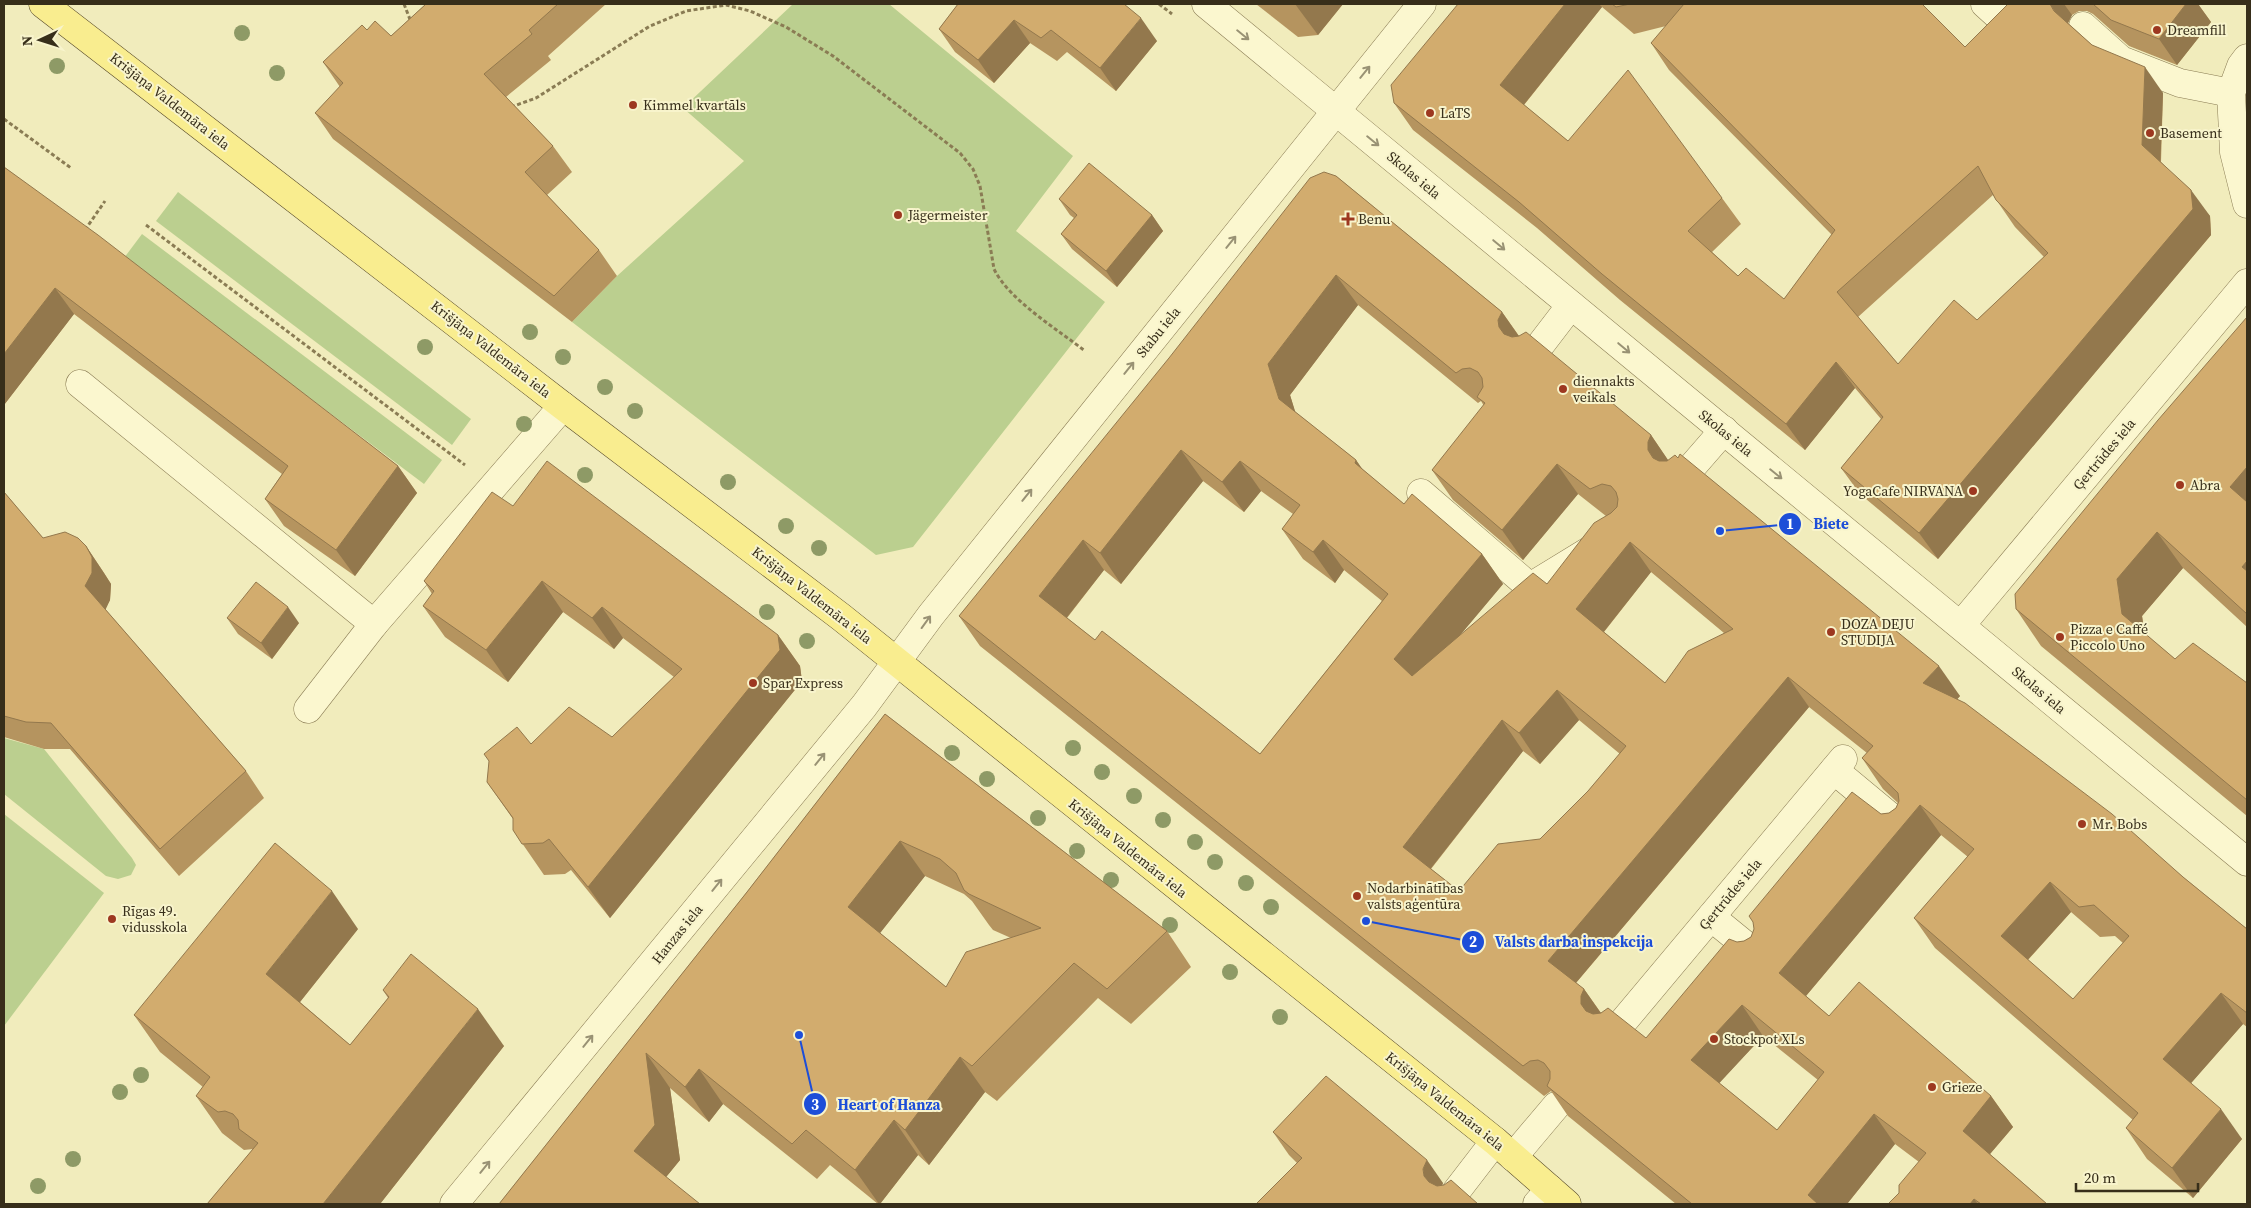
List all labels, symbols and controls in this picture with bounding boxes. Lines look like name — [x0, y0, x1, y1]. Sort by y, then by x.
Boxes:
north arrow — [15, 15, 65, 65]
place label: Dreamfill — [2167, 20, 2226, 40]
marker: Dreamfill — [2151, 24, 2163, 36]
one-way arrow — [1237, 29, 1250, 40]
text: N — [17, 35, 37, 47]
street label: Krišjāņa Valdemāra iela — [106, 48, 235, 155]
one-way arrow — [1360, 66, 1371, 79]
place label: Kimmel kvartāls — [643, 95, 746, 115]
marker: Kimmel kvartāls — [627, 99, 639, 111]
place label: LaTS — [1440, 103, 1470, 123]
marker: LaTS — [1424, 107, 1436, 119]
place label: Basement — [2160, 123, 2222, 143]
marker: Basement — [2144, 127, 2156, 139]
one-way arrow — [1366, 136, 1379, 147]
street label: Skolas iela — [1383, 147, 1446, 204]
place label: Jägermeister — [907, 205, 988, 225]
marker: Jägermeister — [892, 209, 904, 221]
place label: Benu — [1358, 209, 1391, 229]
marker: Benu — [1342, 213, 1354, 225]
one-way arrow — [1225, 236, 1236, 249]
one-way arrow — [1492, 239, 1505, 250]
street label: Krišjāņa Valdemāra iela — [427, 296, 556, 403]
street label: Stabu iela — [1131, 302, 1185, 362]
one-way arrow — [1617, 343, 1630, 354]
one-way arrow — [1123, 362, 1134, 375]
place label: diennakts veikals — [1573, 371, 1635, 407]
marker: diennakts veikals — [1557, 383, 1569, 395]
street label: Skolas iela — [1695, 405, 1758, 462]
street label: Ģertrūdes iela — [2068, 413, 2141, 494]
one-way arrow — [1770, 468, 1783, 479]
place label: Abra — [2190, 475, 2221, 495]
marker: Abra — [2174, 479, 2186, 491]
place label: YogaCafe NIRVANA — [1843, 481, 1964, 501]
marker: YogaCafe NIRVANA — [1967, 485, 1979, 497]
one-way arrow — [1021, 489, 1032, 502]
callout: Biete — [1778, 509, 1858, 539]
text: 1 — [1786, 513, 1794, 534]
text: Biete — [1813, 513, 1849, 534]
street label: Krišjāņa Valdemāra iela — [748, 542, 877, 649]
place label: DOZA DEJU STUDIJA — [1841, 614, 1915, 650]
one-way arrow — [920, 616, 931, 629]
place label: Pizza e Caffé Piccolo Uno — [2070, 619, 2148, 655]
marker: DOZA DEJU STUDIJA — [1825, 626, 1837, 638]
marker: Pizza e Caffé Piccolo Uno — [2054, 631, 2066, 643]
street label: Skolas iela — [2008, 662, 2071, 719]
place label: Spar Express — [763, 673, 843, 693]
marker: Spar Express — [747, 677, 759, 689]
one-way arrow — [814, 753, 825, 766]
street label: Krišjāņa Valdemāra iela — [1064, 794, 1192, 903]
place label: Mr. Bobs — [2092, 814, 2147, 834]
marker: Mr. Bobs — [2076, 818, 2088, 830]
street label: Ģertrūdes iela — [1694, 853, 1767, 934]
place label: Nodarbinātības valsts aģentūra — [1367, 878, 1463, 914]
one-way arrow — [711, 879, 722, 892]
marker: Nodarbinātības valsts aģentūra — [1351, 890, 1363, 902]
street label: Hanzas iela — [647, 899, 708, 968]
place label: Rīgas 49. vidusskola — [122, 901, 188, 937]
marker: Rīgas 49. vidusskola — [106, 913, 118, 925]
callout: Valsts darba inspekcija — [1460, 927, 1664, 957]
text: 2 — [1469, 931, 1477, 952]
text: Valsts darba inspekcija — [1495, 931, 1654, 952]
place label: Stockpot XLs — [1724, 1029, 1804, 1049]
marker: Stockpot XLs — [1708, 1033, 1720, 1045]
one-way arrow — [583, 1035, 594, 1048]
street label: Krišjāņa Valdemāra iela — [1381, 1047, 1509, 1156]
place label: Grieze — [1942, 1077, 1982, 1097]
marker: Grieze — [1926, 1081, 1938, 1093]
callout: Heart of Hanza — [803, 1089, 950, 1119]
text: 3 — [811, 1094, 819, 1115]
text: Heart of Hanza — [838, 1094, 941, 1115]
one-way arrow — [480, 1160, 491, 1173]
scale bar — [2076, 1160, 2198, 1192]
text: 20 m — [2084, 1167, 2116, 1188]

